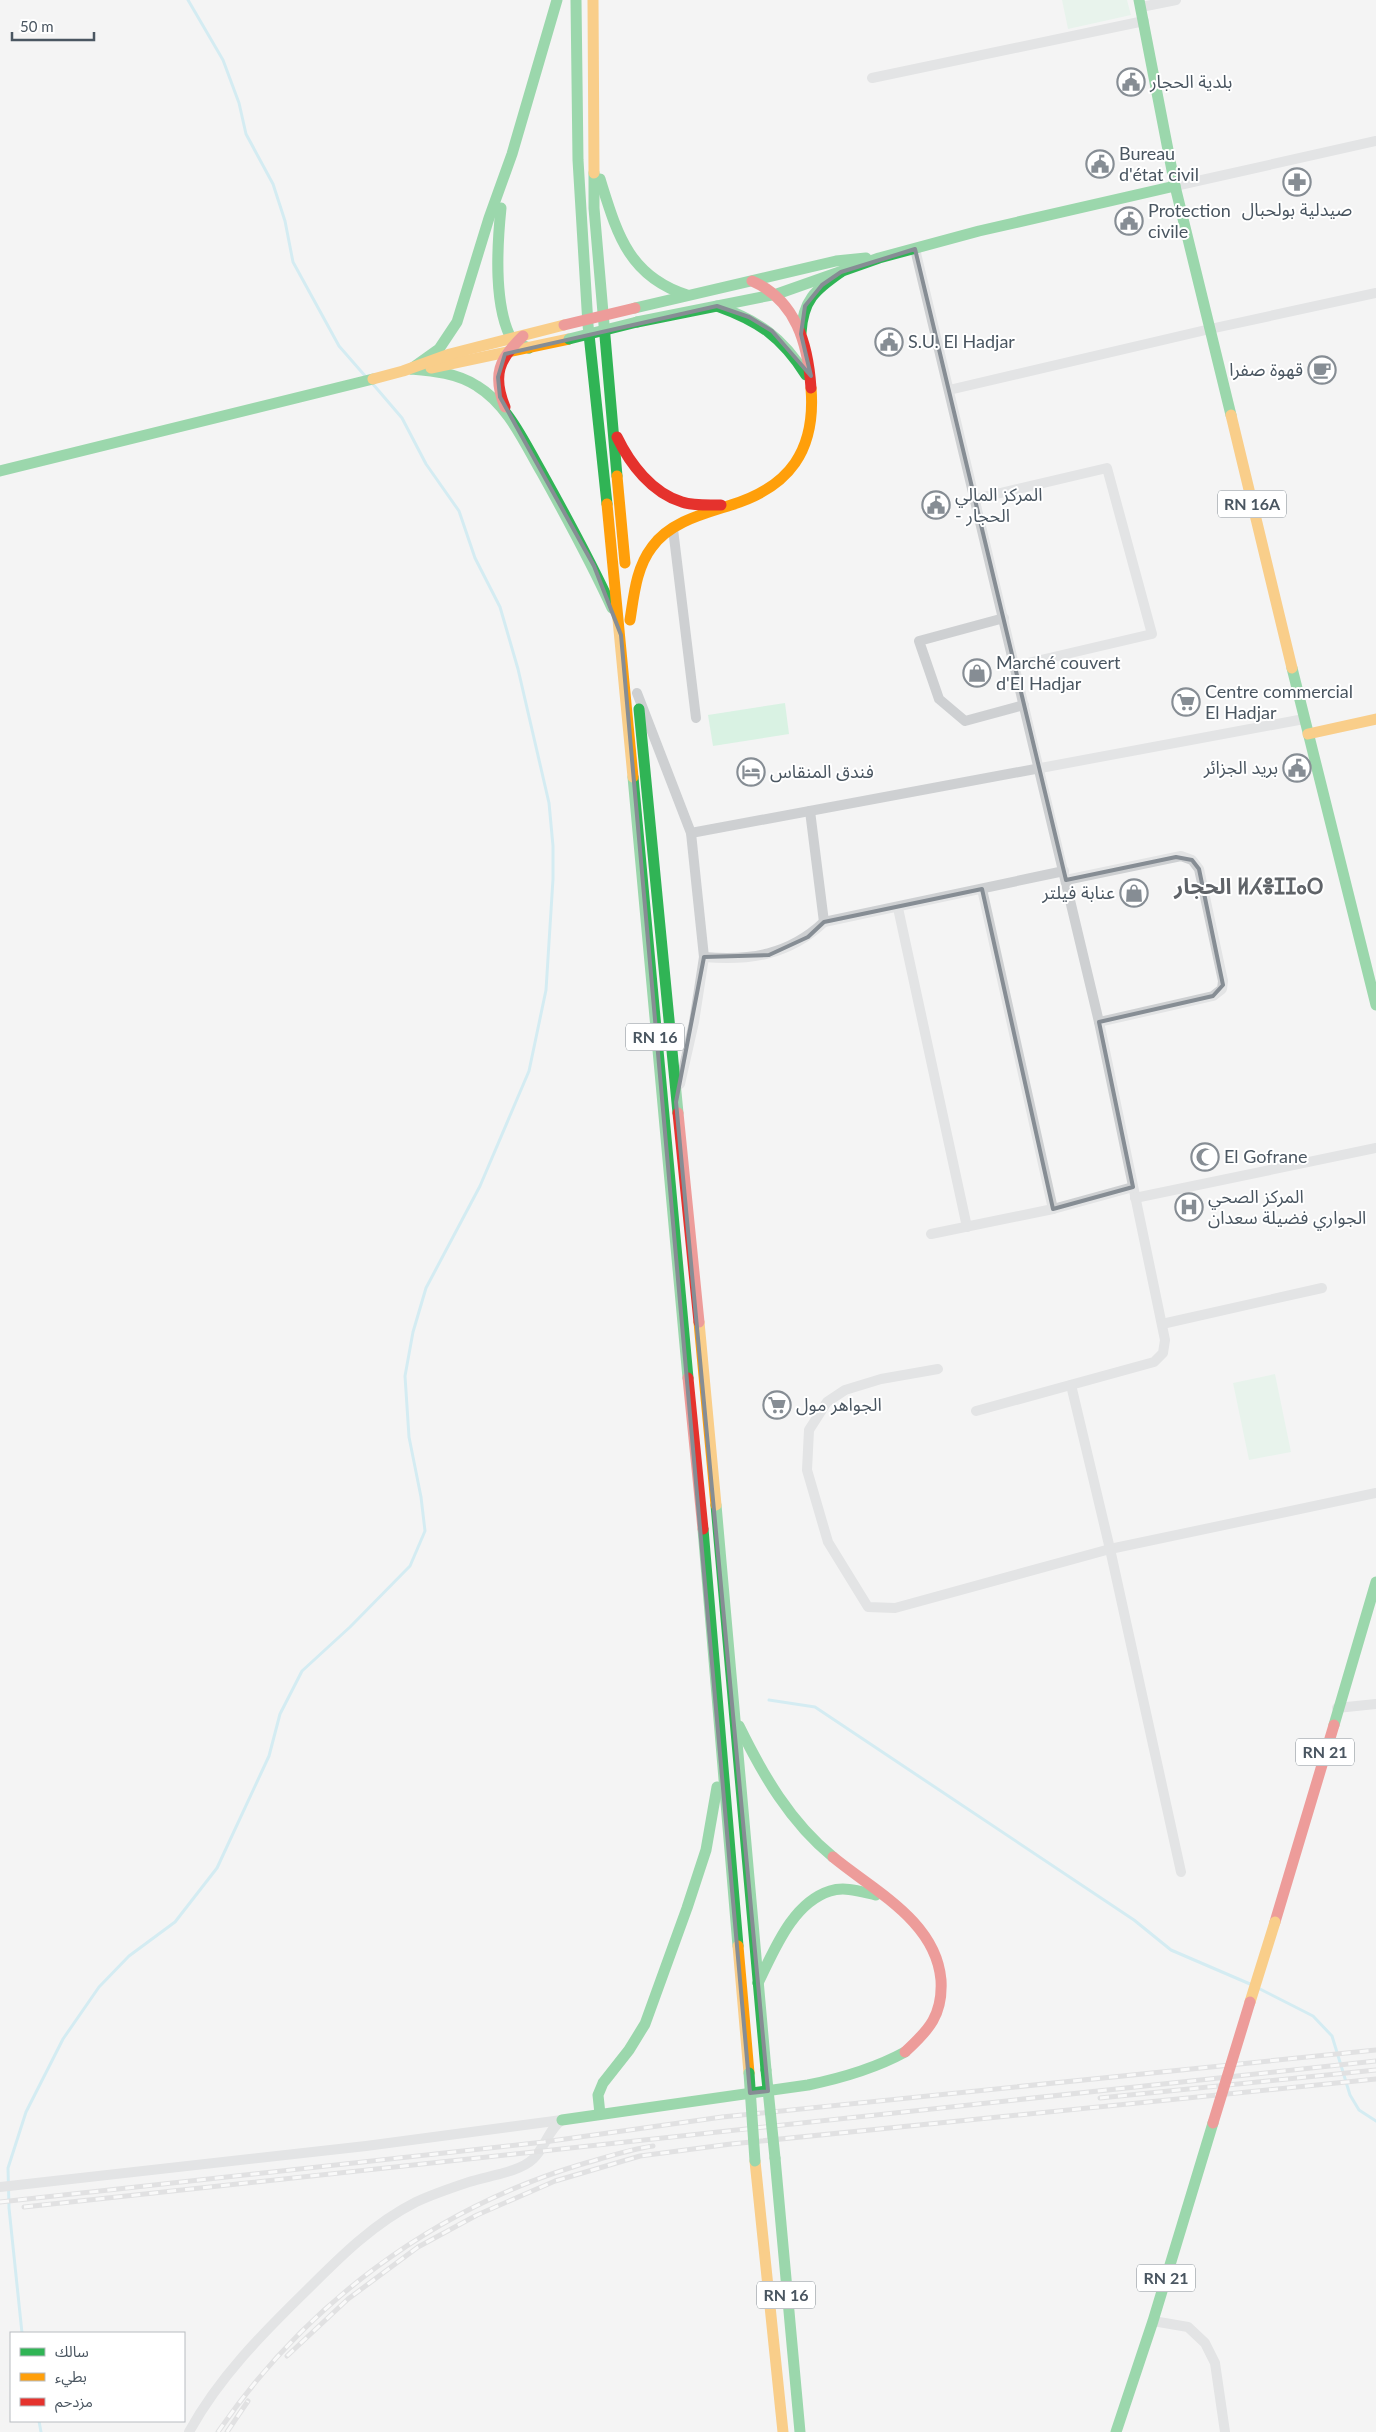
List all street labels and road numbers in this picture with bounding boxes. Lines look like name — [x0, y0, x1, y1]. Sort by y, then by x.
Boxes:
road number: RN 16A — [1218, 490, 1286, 518]
road number: RN 16 — [626, 1024, 684, 1050]
road number: RN 21 — [1296, 1738, 1354, 1765]
road number: RN 21 — [1137, 2264, 1195, 2292]
road number: RN 16 — [757, 2282, 815, 2308]

